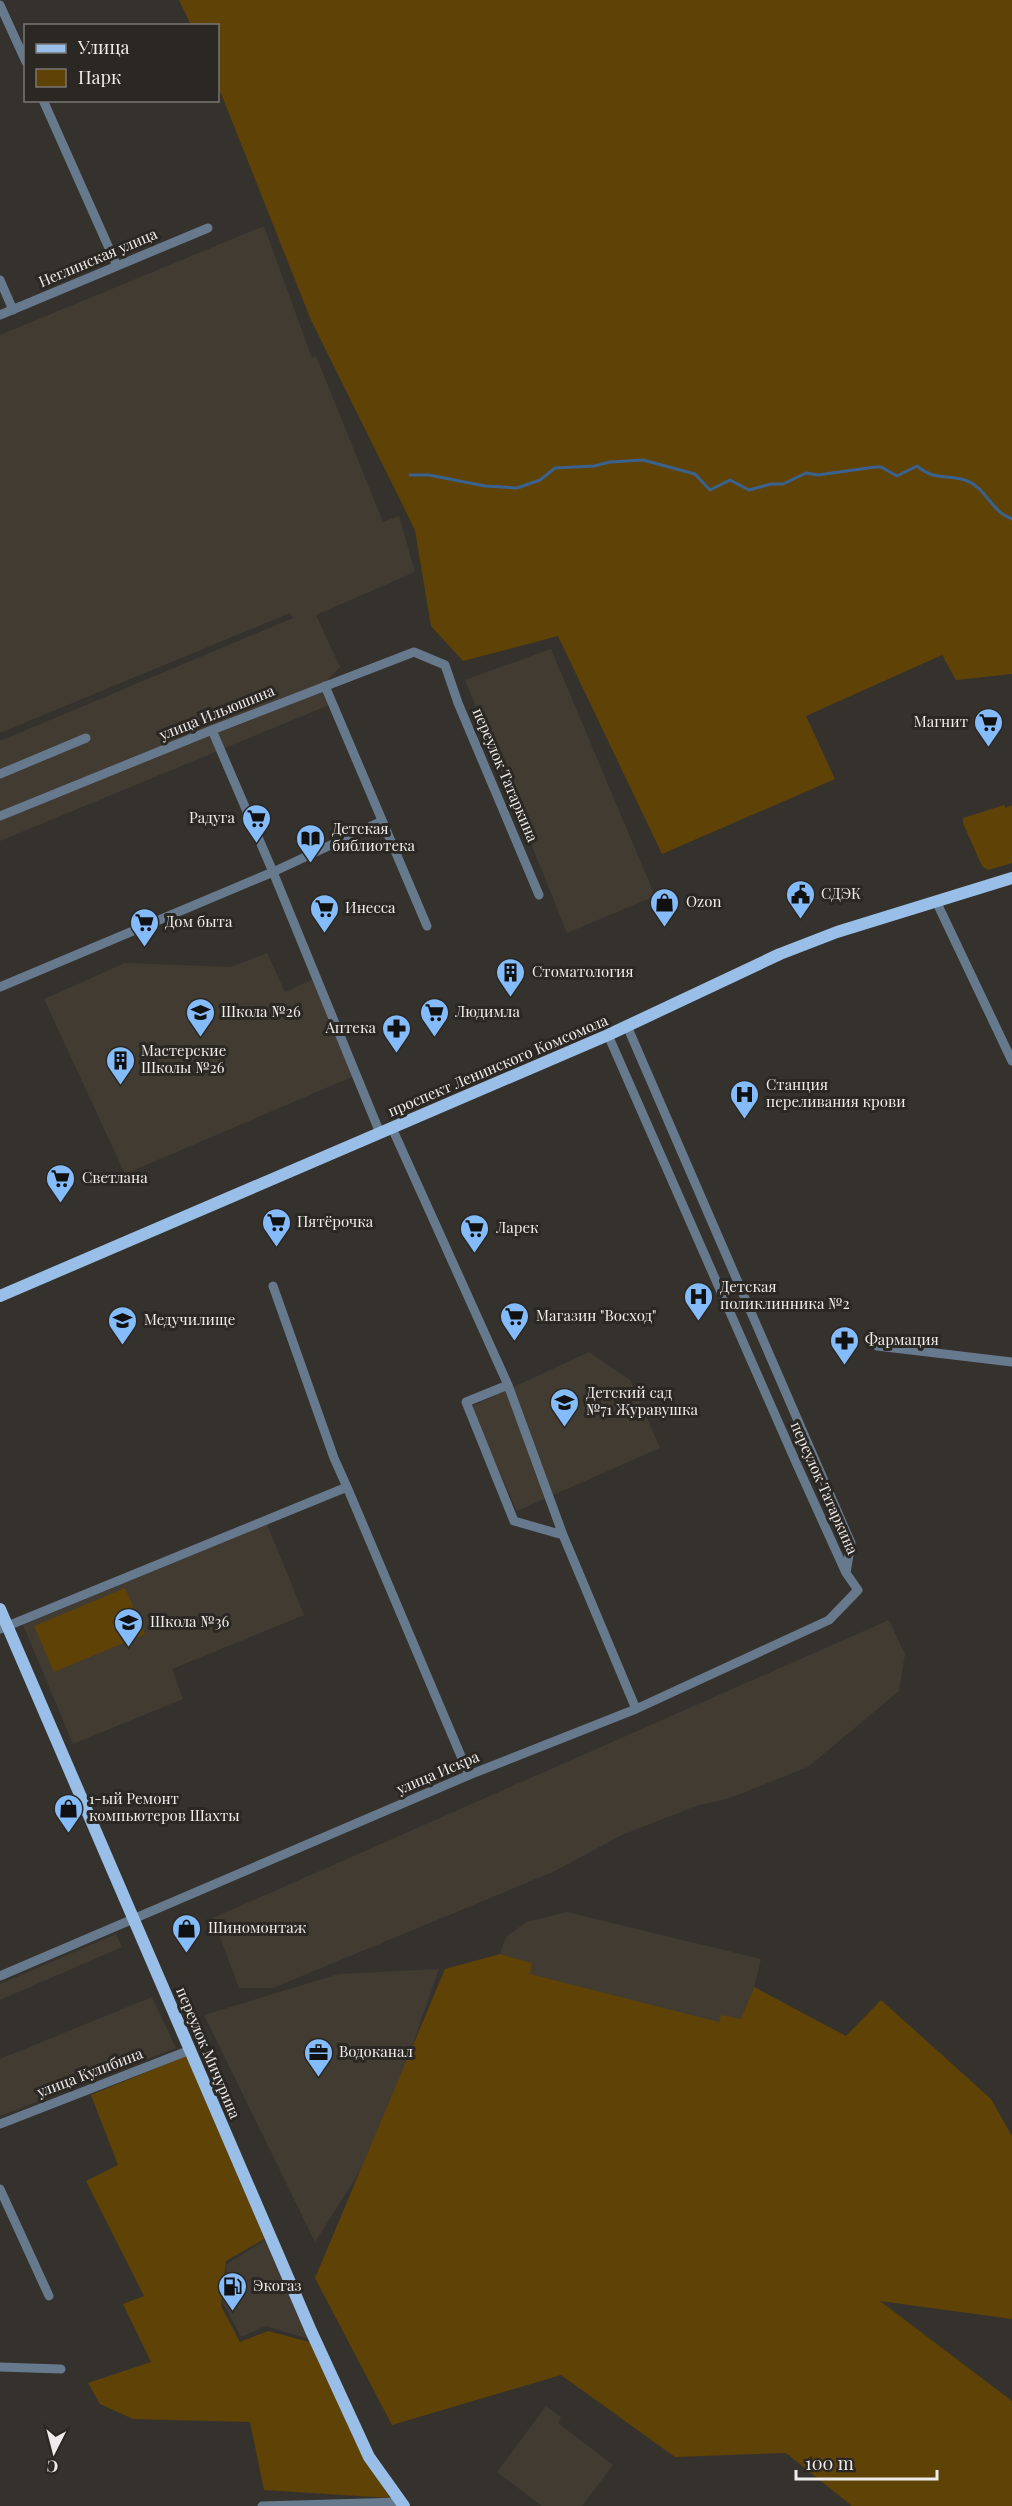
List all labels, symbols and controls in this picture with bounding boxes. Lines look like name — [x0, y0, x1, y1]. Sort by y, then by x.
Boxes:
legend — [24, 24, 219, 102]
text: Улица — [77, 35, 129, 59]
text: Парк — [78, 65, 121, 89]
street label: Неглинская улица — [35, 223, 161, 291]
street label: улица Ильюшина — [155, 680, 278, 745]
street label: переулок Татаркина — [469, 705, 543, 845]
supermarket icon: Магнит — [973, 706, 1005, 748]
place label: Магнит — [914, 711, 968, 731]
supermarket icon: Радуга — [240, 802, 272, 844]
place label: Радуга — [189, 807, 236, 827]
place label: Детская библиотека — [332, 818, 416, 855]
library icon: Детская библиотека — [295, 822, 327, 864]
public building icon: СДЭК — [784, 878, 816, 920]
place label: СДЭК — [821, 883, 861, 903]
shop icon: Ozon — [649, 886, 681, 928]
place label: Ozon — [686, 891, 721, 911]
supermarket icon: Инесса — [308, 892, 340, 934]
place label: Инесса — [345, 897, 396, 917]
supermarket icon: Дом быта — [128, 906, 160, 948]
place label: Дом быта — [165, 911, 233, 931]
building icon: Стоматология — [495, 956, 527, 998]
place label: Стоматология — [532, 961, 634, 981]
school or university icon: Школа №26 — [184, 996, 216, 1038]
supermarket icon: Людимла — [418, 996, 450, 1038]
place label: Школа №26 — [221, 1001, 301, 1021]
place label: Людимла — [454, 1001, 521, 1021]
street label: проспект Ленинского Комсомола — [385, 1009, 611, 1121]
pharmacy icon: Аптека — [381, 1012, 413, 1054]
place label: Аптека — [324, 1017, 377, 1037]
place label: Мастерские Школы №26 — [141, 1040, 226, 1077]
building icon: Мастерские Школы №26 — [104, 1044, 136, 1086]
place label: Станция переливания крови — [766, 1074, 906, 1111]
hospital icon: Станция переливания крови — [729, 1078, 761, 1120]
supermarket icon: Светлана — [45, 1162, 77, 1204]
place label: Светлана — [82, 1167, 148, 1187]
supermarket icon: Пятёрочка — [260, 1206, 292, 1248]
place label: Пятёрочка — [297, 1211, 374, 1231]
supermarket icon: Ларек — [459, 1212, 491, 1254]
place label: Ларек — [495, 1217, 539, 1237]
place label: Детская поликлинника №2 — [720, 1276, 850, 1313]
hospital icon: Детская поликлинника №2 — [683, 1280, 715, 1322]
supermarket icon: Магазин "Восход" — [499, 1300, 531, 1342]
school or university icon: Медучилище — [107, 1304, 139, 1346]
place label: Магазин "Восход" — [536, 1305, 656, 1325]
place label: Медучилище — [144, 1309, 235, 1329]
pharmacy icon: Фармация — [828, 1324, 860, 1366]
place label: Фармация — [865, 1329, 939, 1349]
place label: Детский сад №71 Журавушка — [586, 1382, 699, 1419]
school or university icon: Детский сад №71 Журавушка — [549, 1386, 581, 1428]
street label: переулок Татаркина — [787, 1418, 863, 1558]
school or university icon: Школа №36 — [113, 1606, 145, 1648]
place label: Школа №36 — [150, 1611, 230, 1631]
street label: улица Искра — [392, 1746, 482, 1799]
place label: 1-ый Ремонт компьютеров Шахты — [89, 1788, 240, 1825]
shop icon: 1-ый Ремонт компьютеров Шахты — [52, 1792, 84, 1834]
shop icon: Шиномонтаж — [171, 1912, 203, 1954]
place label: Шиномонтаж — [208, 1917, 307, 1937]
street label: переулок Мичурина — [172, 1984, 246, 2122]
office icon: Водоканал — [302, 2036, 334, 2078]
place label: Водоканал — [339, 2041, 413, 2061]
street label: улица Кулибина — [33, 2042, 146, 2102]
fuel station icon: Экогаз — [216, 2270, 248, 2312]
place label: Экогаз — [253, 2275, 301, 2295]
north arrow — [24, 2422, 84, 2482]
scale bar — [796, 2443, 937, 2481]
text: 100 m — [805, 2451, 854, 2475]
text: С — [46, 2456, 59, 2478]

